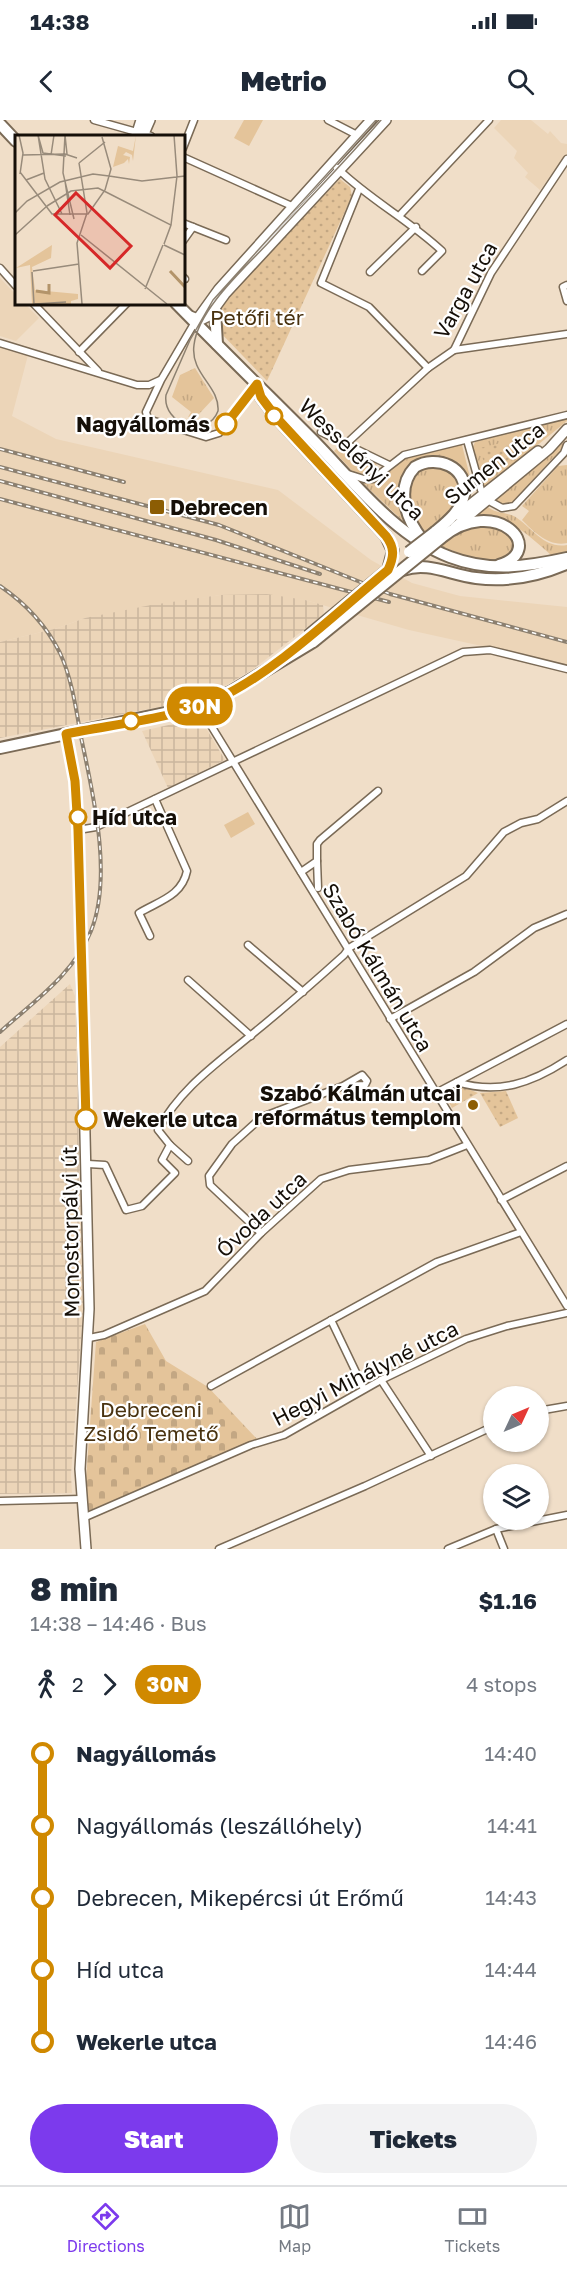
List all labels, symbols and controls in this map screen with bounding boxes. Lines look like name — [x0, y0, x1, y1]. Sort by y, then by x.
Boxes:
text: 14:38 — [30, 8, 90, 35]
icon: back — [30, 65, 63, 98]
text: Metrio — [240, 65, 327, 97]
icon: search — [504, 65, 537, 98]
inset map — [15, 135, 184, 304]
street label: Varga utca — [428, 237, 502, 343]
park label: Petőfi tér — [210, 304, 304, 330]
street label: Wesselényi utca — [294, 393, 430, 525]
unlabelled marker — [265, 407, 283, 425]
place label: Nagyállomás — [76, 411, 210, 437]
marker: Nagyállomás — [215, 413, 237, 435]
street label: Sumen utca — [439, 416, 549, 510]
place label: Debrecen — [170, 494, 268, 520]
marker: Debrecen — [148, 498, 166, 516]
line badge: 30N — [166, 686, 234, 726]
text: 30N — [179, 693, 221, 719]
unlabelled marker — [122, 712, 140, 730]
place label: Híd utca — [92, 804, 177, 830]
marker: Híd utca — [69, 808, 87, 826]
street label: Szabó Kálmán utca — [317, 878, 439, 1056]
place label: Szabó Kálmán utcai református templom — [254, 1080, 461, 1130]
marker: Szabó Kálmán utcai református templom — [466, 1098, 480, 1112]
place label: Wekerle utca — [103, 1106, 237, 1132]
marker: Wekerle utca — [75, 1108, 97, 1130]
street label: Monostorpályi út — [56, 1146, 84, 1318]
street label: Óvoda utca — [210, 1166, 312, 1262]
street label: Hegyi Mihályné utca — [268, 1315, 462, 1431]
north arrow — [483, 1386, 549, 1452]
map controls — [483, 1386, 549, 1530]
park label: Debreceni Zsidó Temető — [83, 1396, 219, 1446]
button: layers — [483, 1464, 549, 1530]
text: 8 min — [30, 1569, 118, 1608]
text: $1.16 — [479, 1587, 537, 1614]
text: 14:38 – 14:46 · Bus — [30, 1611, 207, 1635]
icon: walk — [30, 1668, 63, 1701]
icon: forward — [93, 1668, 126, 1701]
text: 30N — [147, 1671, 189, 1697]
text: 2 — [72, 1672, 84, 1696]
text: 4 stops — [466, 1672, 537, 1696]
text: Nagyállomás — [76, 1740, 216, 1767]
text: 14:40 — [485, 1741, 537, 1765]
text: Nagyállomás (leszállóhely) — [76, 1812, 363, 1839]
text: 14:41 — [487, 1813, 537, 1837]
text: Debrecen, Mikepércsi út Erőmű — [76, 1884, 404, 1911]
text: 14:43 — [485, 1885, 537, 1909]
text: Híd utca — [76, 1956, 164, 1983]
text: 14:44 — [485, 1957, 537, 1981]
text: Wekerle utca — [76, 2028, 217, 2055]
text: 14:46 — [485, 2029, 537, 2053]
button: Start — [30, 2104, 278, 2173]
button: Tickets — [290, 2104, 537, 2173]
tab: Directions — [67, 2200, 145, 2256]
tab: Map — [278, 2200, 311, 2256]
tab: Tickets — [445, 2200, 500, 2256]

